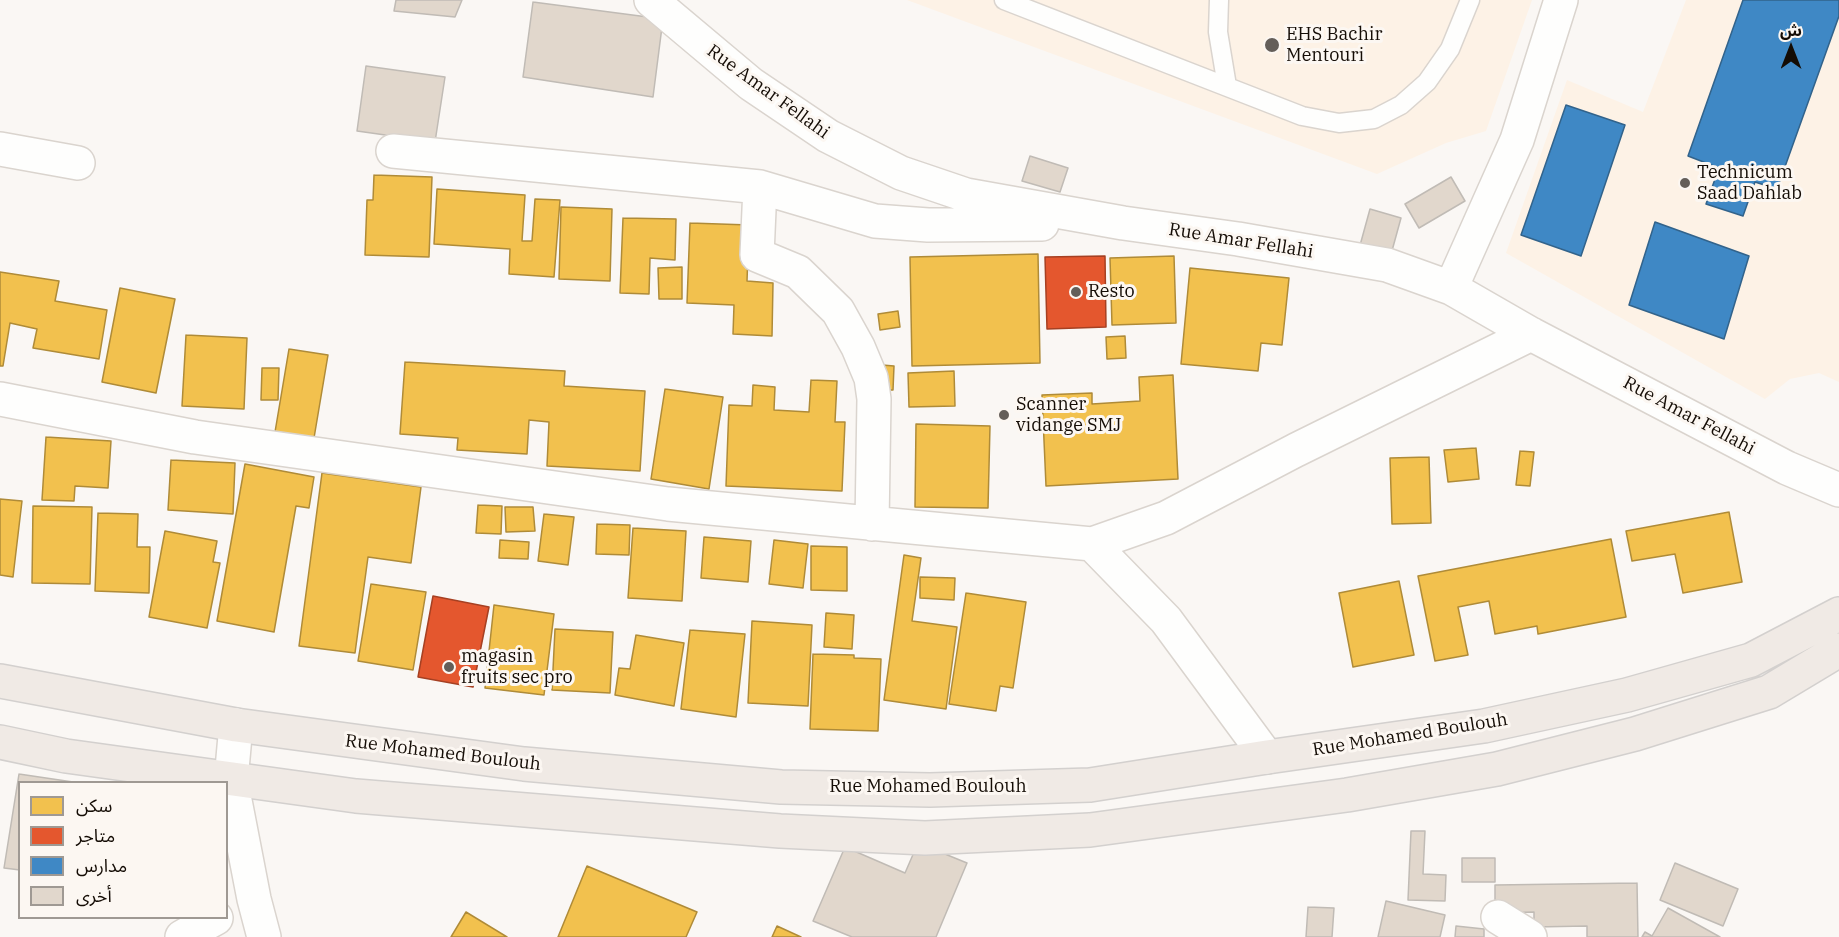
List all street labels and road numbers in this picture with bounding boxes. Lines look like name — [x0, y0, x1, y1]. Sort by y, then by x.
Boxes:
street label: Rue Amar Fellahi — [703, 40, 833, 144]
street label: Rue Amar Fellahi — [1167, 219, 1315, 263]
street label: Rue Amar Fellahi — [1619, 372, 1759, 460]
street label: Rue Mohamed Boulouh — [1311, 709, 1509, 761]
street label: Rue Mohamed Boulouh — [344, 730, 542, 776]
street label: Rue Mohamed Boulouh — [829, 776, 1027, 798]

